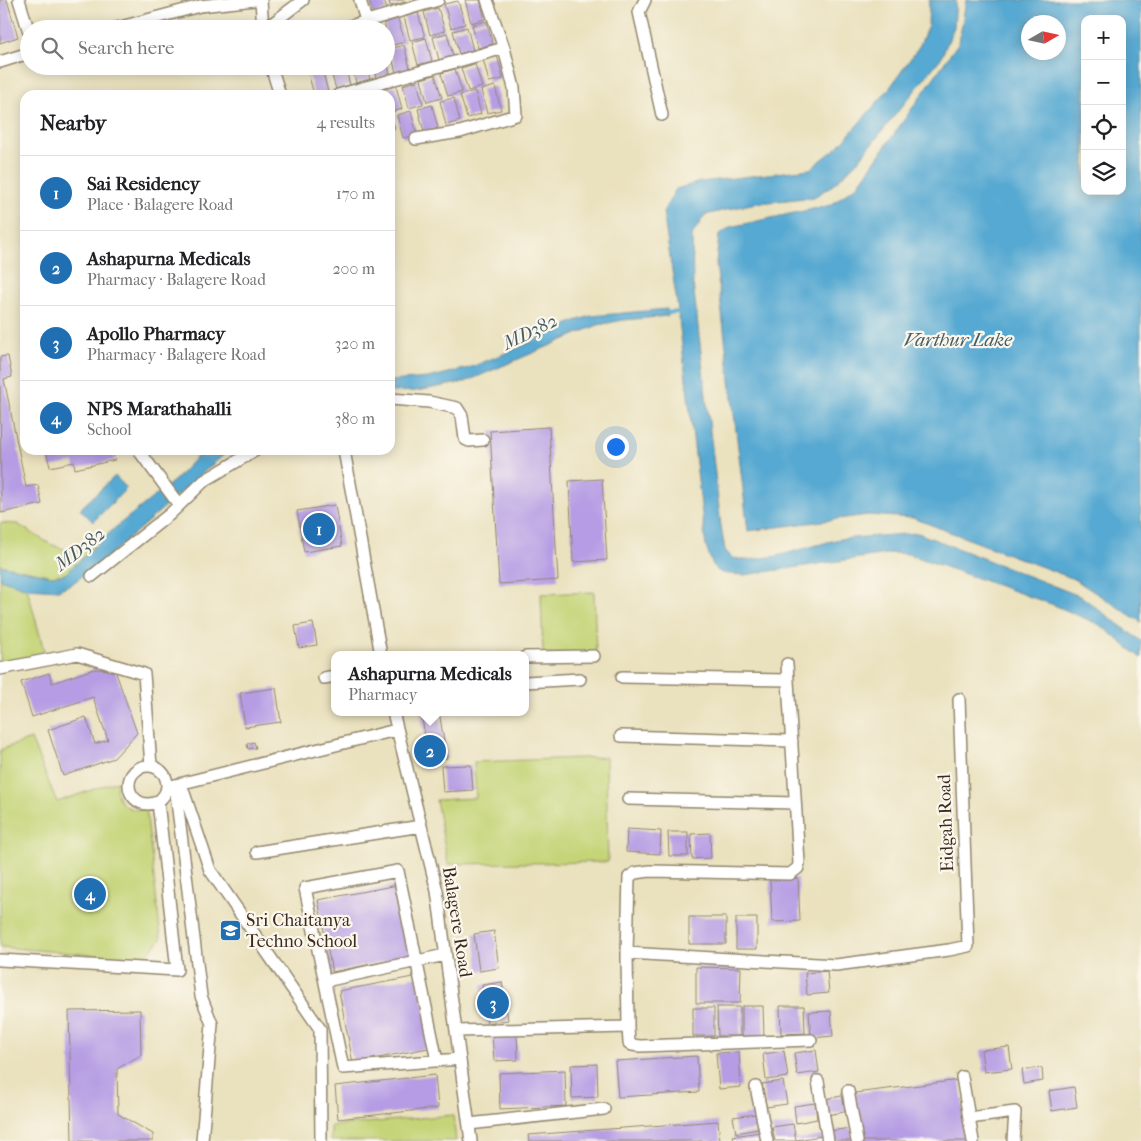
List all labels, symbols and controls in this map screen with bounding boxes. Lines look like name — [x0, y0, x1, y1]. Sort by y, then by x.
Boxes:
north arrow — [1021, 15, 1066, 60]
map controls — [1081, 15, 1126, 195]
button: + — [1081, 15, 1126, 60]
search box — [20, 20, 395, 75]
icon: search — [38, 34, 66, 62]
text: Search here — [78, 37, 174, 59]
button: − — [1081, 60, 1126, 105]
button: locate — [1081, 105, 1126, 150]
text: Nearby — [40, 111, 106, 135]
text: 4 results — [317, 113, 375, 132]
button: layers — [1081, 150, 1126, 195]
text: Sai Residency — [87, 173, 200, 195]
text: 1 — [53, 184, 59, 203]
text: 170 m — [336, 184, 375, 203]
text: Place · Balagere Road — [87, 195, 233, 214]
text: Ashapurna Medicals — [87, 248, 250, 270]
text: 2 — [52, 259, 60, 278]
text: 200 m — [332, 259, 375, 278]
text: Pharmacy · Balagere Road — [87, 270, 266, 289]
water label: MD382 — [497, 309, 561, 355]
text: Apollo Pharmacy — [87, 323, 225, 345]
water label: Varthur Lake — [904, 329, 1013, 351]
text: 3 — [53, 334, 59, 353]
text: 320 m — [335, 334, 375, 353]
text: Pharmacy · Balagere Road — [87, 345, 266, 364]
text: NPS Marathahalli — [87, 398, 232, 420]
text: 4 — [51, 409, 61, 428]
text: 380 m — [335, 409, 375, 428]
text: School — [87, 420, 132, 439]
your location — [603, 434, 629, 460]
pin: 1 — [303, 510, 335, 548]
water label: MD382 — [49, 522, 110, 577]
popup — [331, 651, 529, 716]
text: Ashapurna Medicals — [348, 663, 512, 685]
text: Pharmacy — [348, 685, 417, 704]
pin: 2 — [414, 732, 446, 770]
street label: Eidgah Road — [934, 773, 958, 872]
street label: Balagere Road — [438, 865, 476, 979]
pin: 4 — [74, 875, 106, 913]
place label: Sri Chaitanya Techno School — [246, 910, 357, 952]
school or university icon: Sri Chaitanya Techno School — [218, 918, 242, 942]
pin: 3 — [477, 984, 509, 1022]

